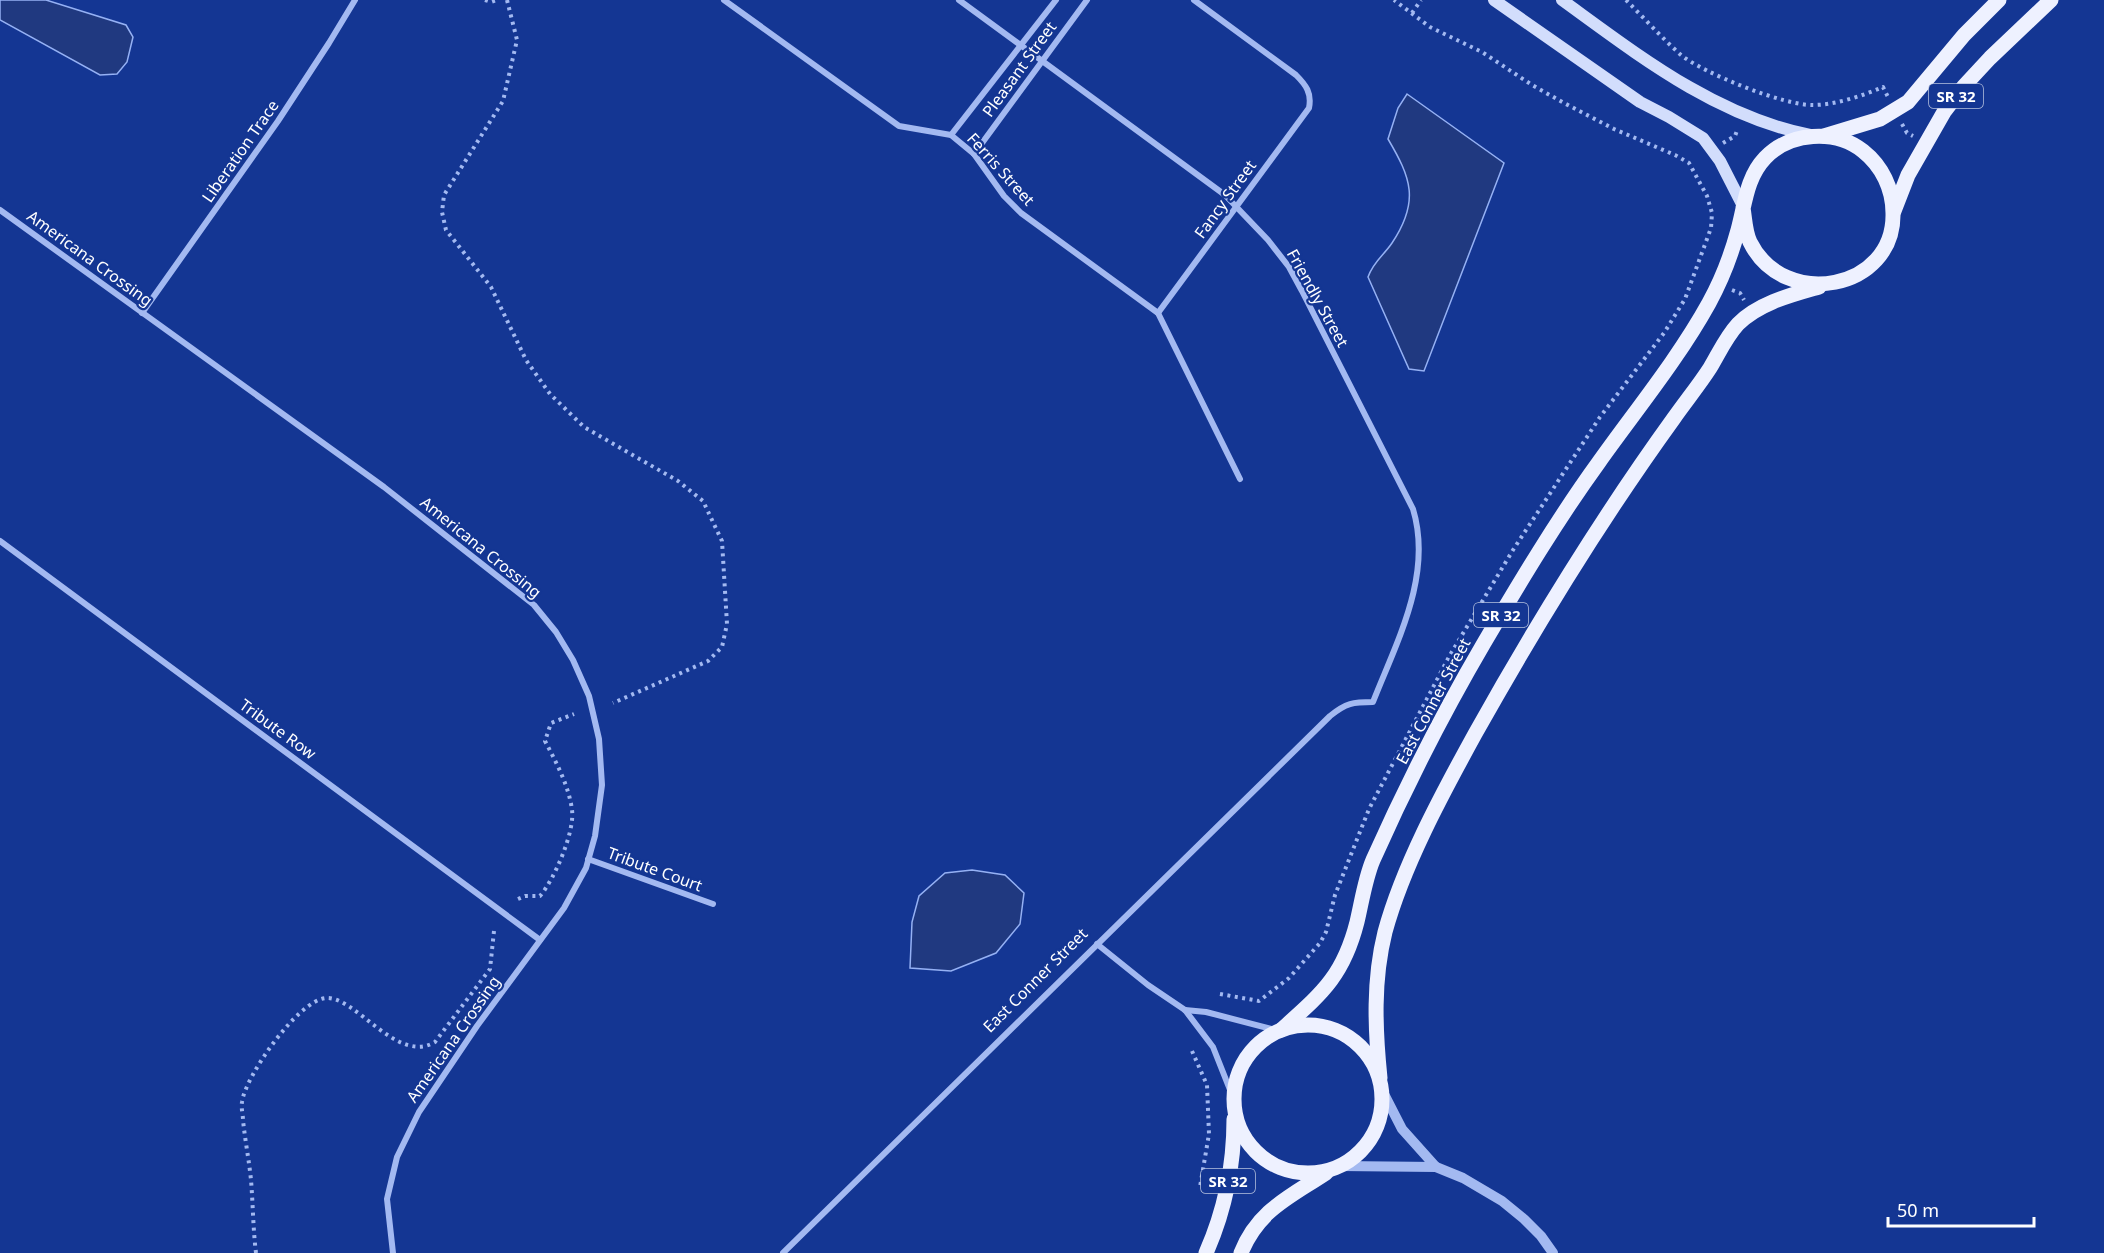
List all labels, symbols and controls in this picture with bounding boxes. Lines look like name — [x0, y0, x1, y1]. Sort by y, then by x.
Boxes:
street label: Pleasant Street — [977, 17, 1061, 121]
road number: SR 32 — [1929, 84, 1983, 108]
street label: Liberation Trace — [196, 95, 284, 207]
street label: Ferris Street — [962, 128, 1040, 210]
street label: Fancy Street — [1189, 155, 1261, 243]
street label: Americana Crossing — [23, 205, 157, 311]
street label: Friendly Street — [1282, 245, 1354, 351]
street label: Americana Crossing — [416, 491, 546, 603]
road number: SR 32 — [1474, 603, 1528, 627]
street label: East Conner Street — [1391, 634, 1476, 768]
street label: Tribute Row — [235, 694, 321, 764]
street label: Tribute Court — [604, 842, 706, 896]
street label: East Conner Street — [978, 923, 1092, 1037]
street label: Americana Crossing — [401, 971, 505, 1107]
road number: SR 32 — [1201, 1169, 1255, 1193]
scale bar — [1888, 1190, 2034, 1228]
text: 50 m — [1897, 1198, 1939, 1222]

